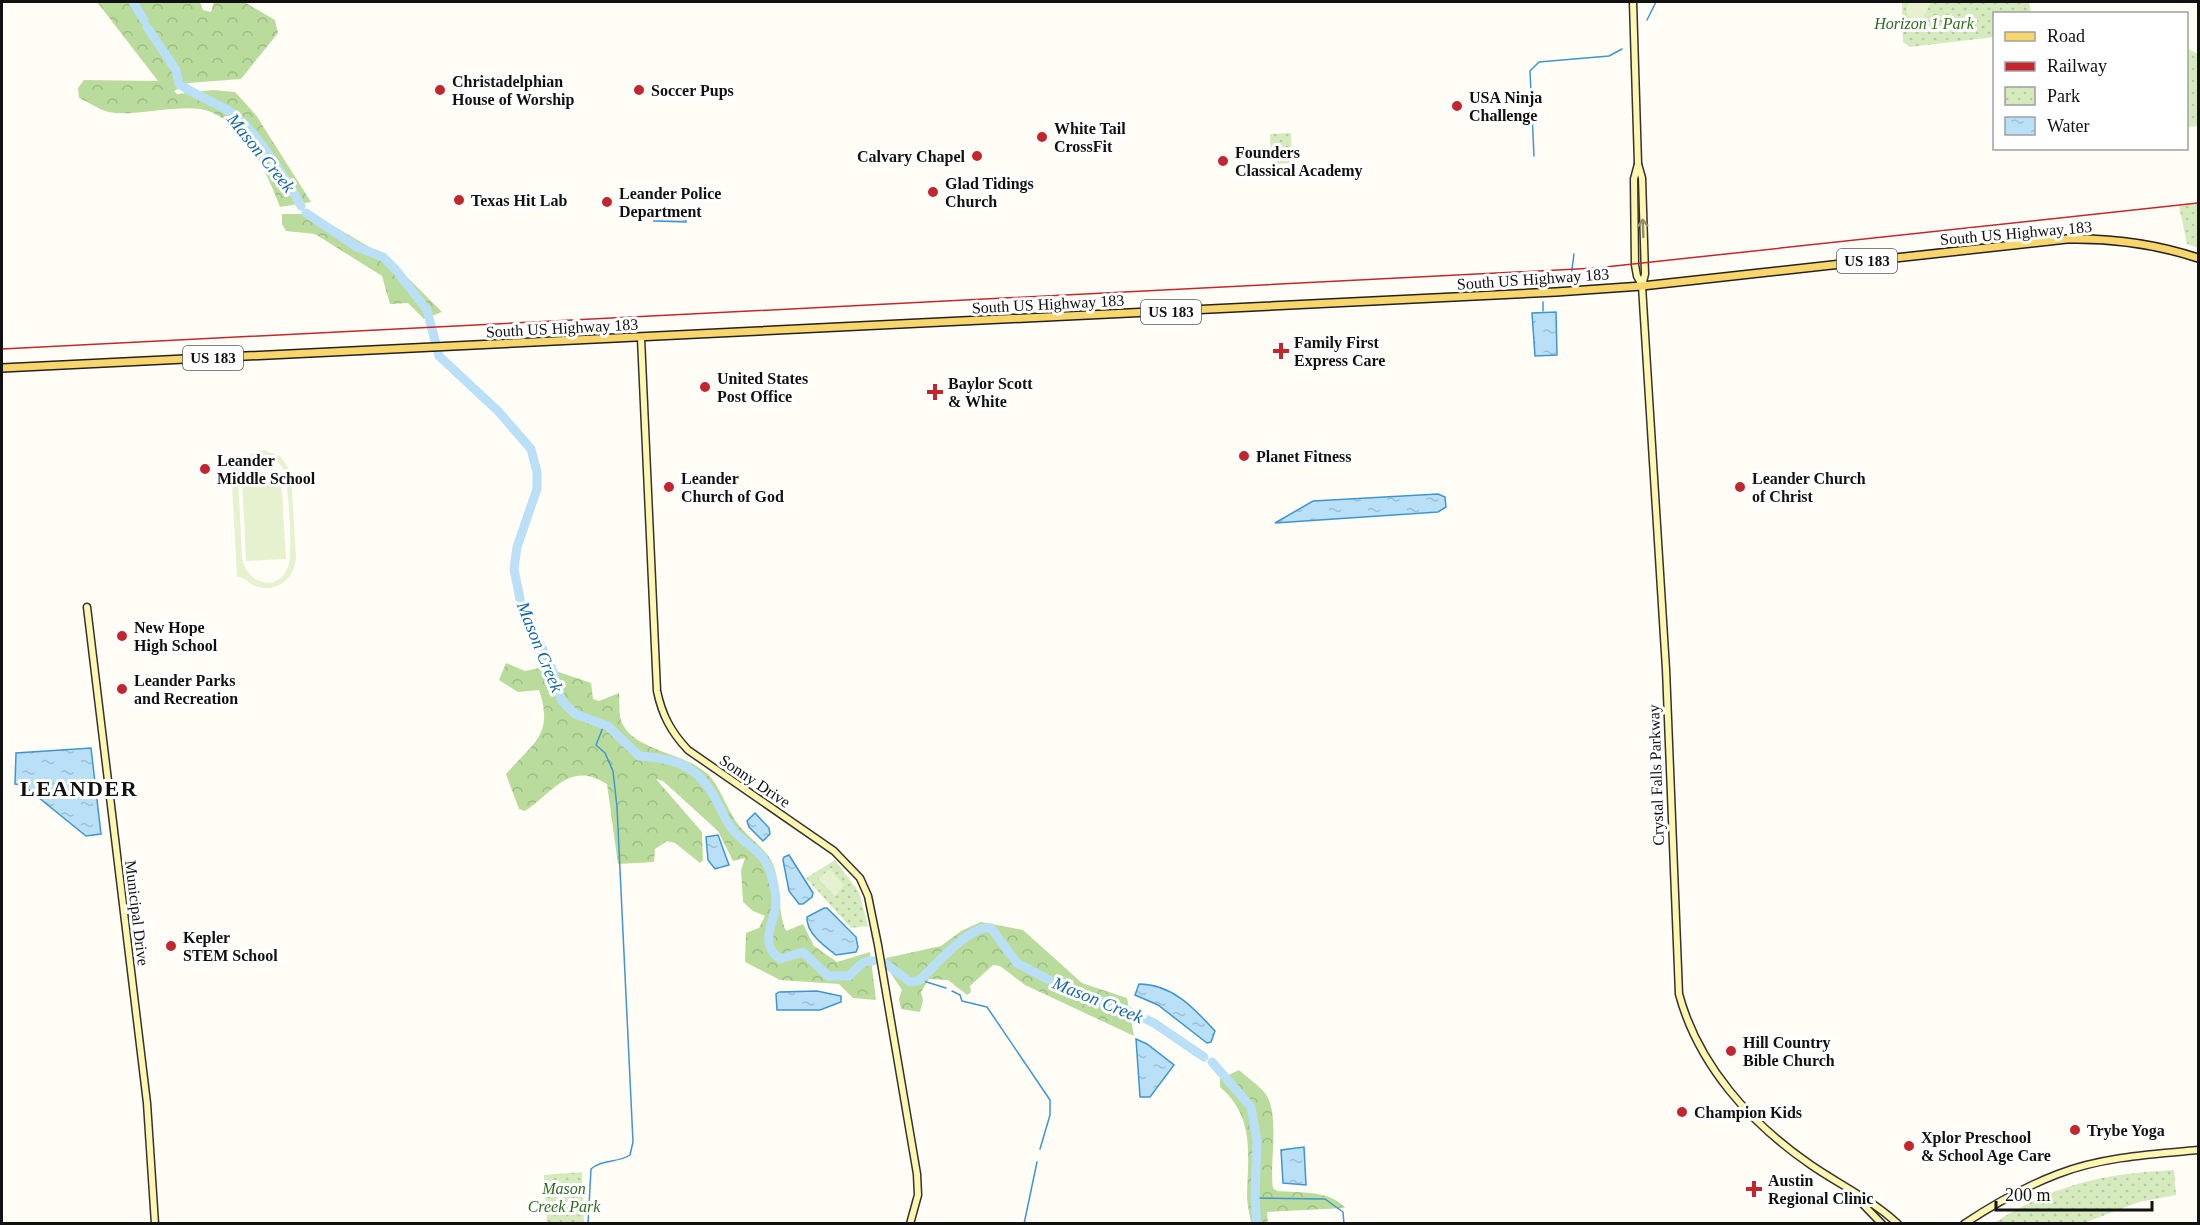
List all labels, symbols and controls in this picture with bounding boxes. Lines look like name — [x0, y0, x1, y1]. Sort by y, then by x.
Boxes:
legend — [1993, 12, 2188, 150]
park label: Horizon 1 Park — [1873, 15, 1975, 32]
text: Road — [2047, 26, 2085, 46]
text: Railway — [2047, 56, 2107, 76]
place label: Christadelphian House of Worship — [452, 73, 575, 109]
place label: Soccer Pups — [651, 82, 734, 100]
marker: Christadelphian House of Worship — [433, 83, 447, 97]
marker: Soccer Pups — [632, 83, 646, 97]
text: Park — [2047, 86, 2080, 106]
place label: USA Ninja Challenge — [1469, 89, 1542, 125]
marker: USA Ninja Challenge — [1450, 99, 1464, 113]
water label: Mason Creek — [222, 109, 300, 197]
text: Water — [2047, 116, 2090, 136]
place label: White Tail CrossFit — [1054, 120, 1126, 155]
marker: White Tail CrossFit — [1035, 130, 1049, 144]
place label: Founders Classical Academy — [1235, 144, 1363, 180]
place label: Calvary Chapel — [857, 148, 966, 166]
marker: Calvary Chapel — [970, 149, 984, 163]
marker: Founders Classical Academy — [1216, 154, 1230, 168]
place label: Glad Tidings Church — [945, 175, 1034, 210]
place label: Leander Police Department — [619, 185, 721, 221]
marker: Glad Tidings Church — [926, 185, 940, 199]
place label: Texas Hit Lab — [471, 192, 567, 209]
marker: Texas Hit Lab — [452, 193, 466, 207]
marker: Leander Police Department — [600, 195, 614, 209]
one-way arrow — [1637, 218, 1648, 238]
street label: South US Highway 183 — [1939, 218, 2093, 249]
road number: US 183 — [1837, 249, 1897, 273]
street label: South US Highway 183 — [1456, 265, 1610, 294]
street label: South US Highway 183 — [971, 292, 1125, 317]
road number: US 183 — [1141, 300, 1201, 324]
street label: South US Highway 183 — [485, 316, 639, 341]
place label: Family First Express Care — [1294, 334, 1385, 370]
marker: Family First Express Care — [1272, 342, 1290, 360]
road number: US 183 — [183, 346, 243, 370]
place label: United States Post Office — [717, 370, 808, 405]
place label: Baylor Scott & White — [948, 375, 1033, 410]
marker: United States Post Office — [698, 380, 712, 394]
marker: Baylor Scott & White — [926, 383, 944, 401]
place label: Planet Fitness — [1256, 448, 1352, 465]
marker: Planet Fitness — [1237, 449, 1251, 463]
place label: Leander Middle School — [217, 452, 316, 487]
marker: Leander Middle School — [198, 462, 212, 476]
place label: Leander Church of God — [681, 470, 784, 505]
place label: Leander Church of Christ — [1752, 470, 1866, 505]
marker: Leander Church of God — [662, 480, 676, 494]
marker: Leander Church of Christ — [1733, 480, 1747, 494]
water label: Mason Creek — [512, 598, 568, 696]
place label: New Hope High School — [134, 619, 218, 655]
marker: New Hope High School — [115, 629, 129, 643]
place label: Leander Parks and Recreation — [134, 672, 238, 707]
marker: Leander Parks and Recreation — [115, 682, 129, 696]
street label: Crystal Falls Parkway — [1645, 704, 1668, 846]
street label: Sonny Drive — [716, 751, 793, 812]
district label: LEANDER — [20, 776, 138, 801]
street label: Municipal Drive — [121, 859, 152, 967]
place label: Kepler STEM School — [183, 929, 278, 964]
marker: Kepler STEM School — [164, 939, 178, 953]
water label: Mason Creek — [1049, 972, 1147, 1028]
place label: Hill Country Bible Church — [1743, 1034, 1835, 1069]
marker: Hill Country Bible Church — [1724, 1044, 1738, 1058]
place label: Champion Kids — [1694, 1104, 1802, 1122]
marker: Champion Kids — [1675, 1105, 1689, 1119]
place label: Trybe Yoga — [2087, 1122, 2165, 1140]
marker: Trybe Yoga — [2068, 1123, 2082, 1137]
place label: Xplor Preschool & School Age Care — [1921, 1129, 2051, 1165]
marker: Xplor Preschool & School Age Care — [1902, 1139, 1916, 1153]
place label: Austin Regional Clinic — [1768, 1172, 1873, 1208]
scale bar — [1996, 1174, 2152, 1212]
park label: Mason Creek Park — [528, 1180, 601, 1215]
marker: Austin Regional Clinic — [1745, 1180, 1763, 1198]
text: 200 m — [2005, 1185, 2051, 1205]

